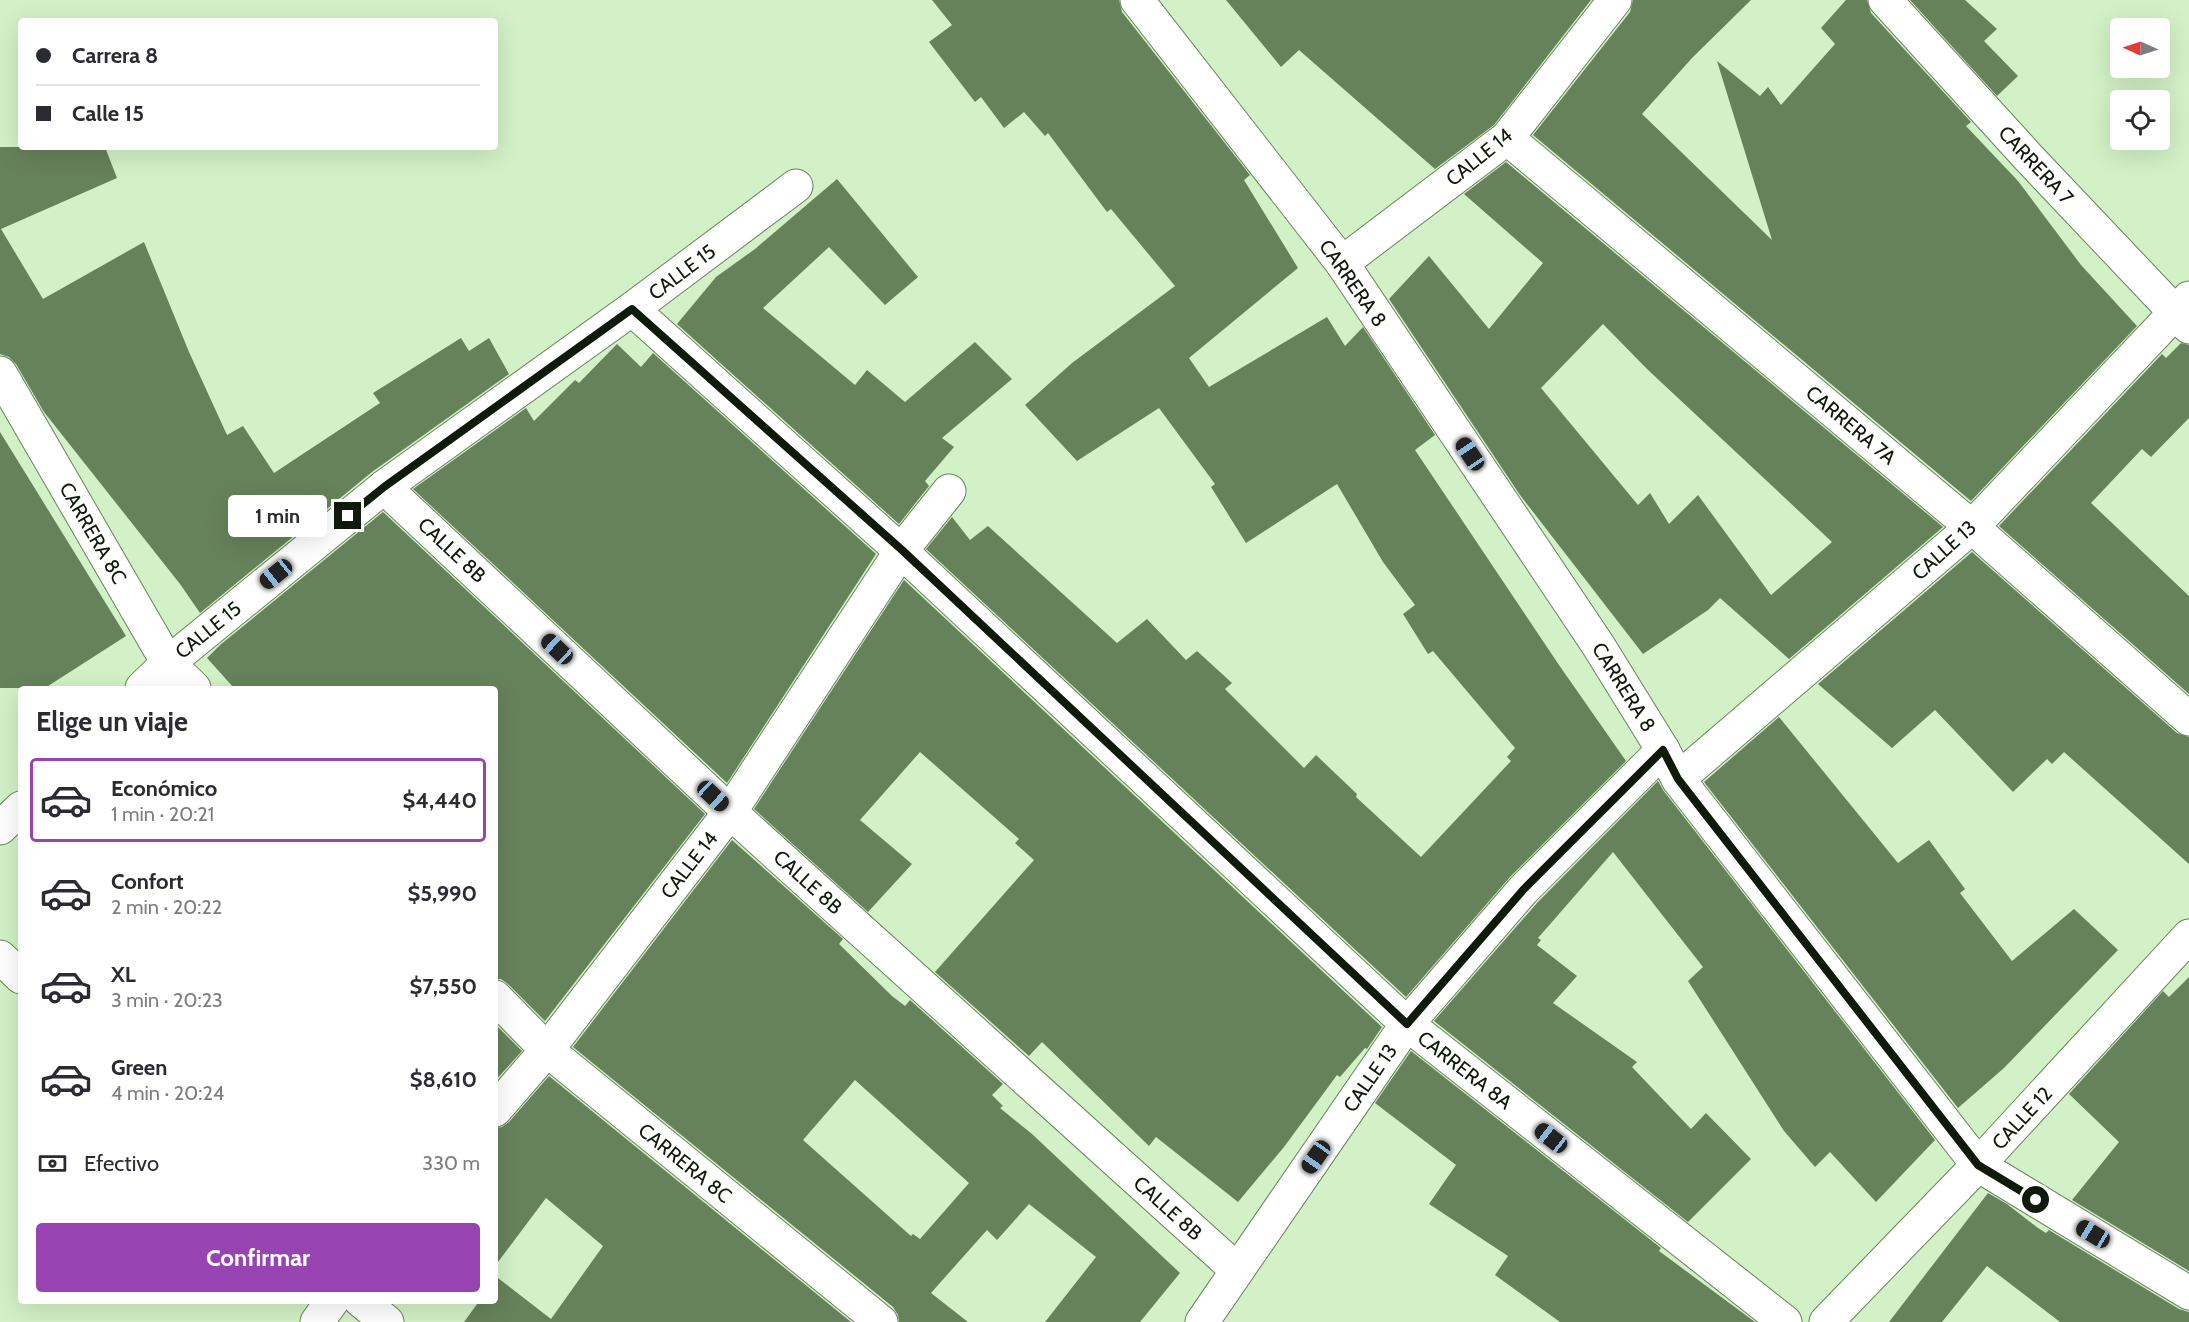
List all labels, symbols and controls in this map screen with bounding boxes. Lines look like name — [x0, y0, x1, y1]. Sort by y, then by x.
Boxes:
north arrow — [2110, 18, 2170, 78]
map controls — [2110, 18, 2170, 150]
text: Carrera 8 — [72, 42, 158, 69]
button: locate — [2110, 90, 2170, 150]
text: Calle 15 — [72, 100, 144, 127]
street label: CARRERA 7 — [1994, 121, 2078, 209]
street label: CALLE 14 — [1441, 123, 1517, 191]
street label: CARRERA 8 — [1314, 235, 1392, 331]
street label: CALLE 15 — [644, 239, 720, 305]
street label: CARRERA 7A — [1801, 380, 1901, 470]
car — [1452, 434, 1488, 474]
street label: CARRERA 8C — [54, 478, 132, 588]
callout: 1 min — [228, 495, 327, 537]
route end — [334, 502, 361, 529]
text: 1 min — [255, 504, 300, 528]
street label: CALLE 8B — [413, 512, 491, 588]
street label: CALLE 13 — [1907, 515, 1981, 585]
car — [256, 556, 296, 592]
street label: CALLE 15 — [170, 596, 246, 664]
car — [538, 630, 576, 668]
street label: CARRERA 8 — [1587, 638, 1661, 736]
text: Elige un viaje — [36, 705, 188, 738]
icon: car — [39, 773, 93, 827]
text: Económico — [111, 775, 217, 802]
car — [694, 777, 732, 815]
text: $4,440 — [403, 787, 477, 814]
text: 1 min · 20:21 — [111, 802, 214, 826]
street label: CALLE 14 — [655, 826, 723, 903]
street label: CALLE 8B — [769, 845, 847, 919]
icon: car — [39, 866, 93, 920]
text: Confort — [111, 868, 184, 895]
text: $5,990 — [407, 880, 477, 907]
text: 2 min · 20:22 — [111, 895, 222, 919]
icon: car — [39, 959, 93, 1013]
text: XL — [111, 961, 136, 988]
text: $7,550 — [410, 973, 477, 1000]
text: 3 min · 20:23 — [111, 988, 223, 1012]
street label: CARRERA 8A — [1413, 1026, 1518, 1115]
street label: CALLE 13 — [1338, 1039, 1402, 1117]
icon: car — [39, 1052, 93, 1106]
text: Green — [111, 1054, 167, 1081]
text: $8,610 — [410, 1066, 477, 1093]
text: 4 min · 20:24 — [111, 1081, 224, 1105]
street label: CALLE 12 — [1987, 1082, 2057, 1154]
street label: CARRERA 8C — [633, 1118, 737, 1208]
car — [1531, 1120, 1571, 1156]
car — [1298, 1137, 1334, 1177]
icon: cash — [36, 1147, 69, 1180]
text: Efectivo — [84, 1150, 159, 1177]
text: 330 m — [422, 1151, 480, 1175]
street label: CALLE 8B — [1129, 1171, 1207, 1245]
route start — [2022, 1186, 2049, 1213]
car — [2073, 1217, 2113, 1251]
button: Confirmar — [36, 1223, 480, 1292]

